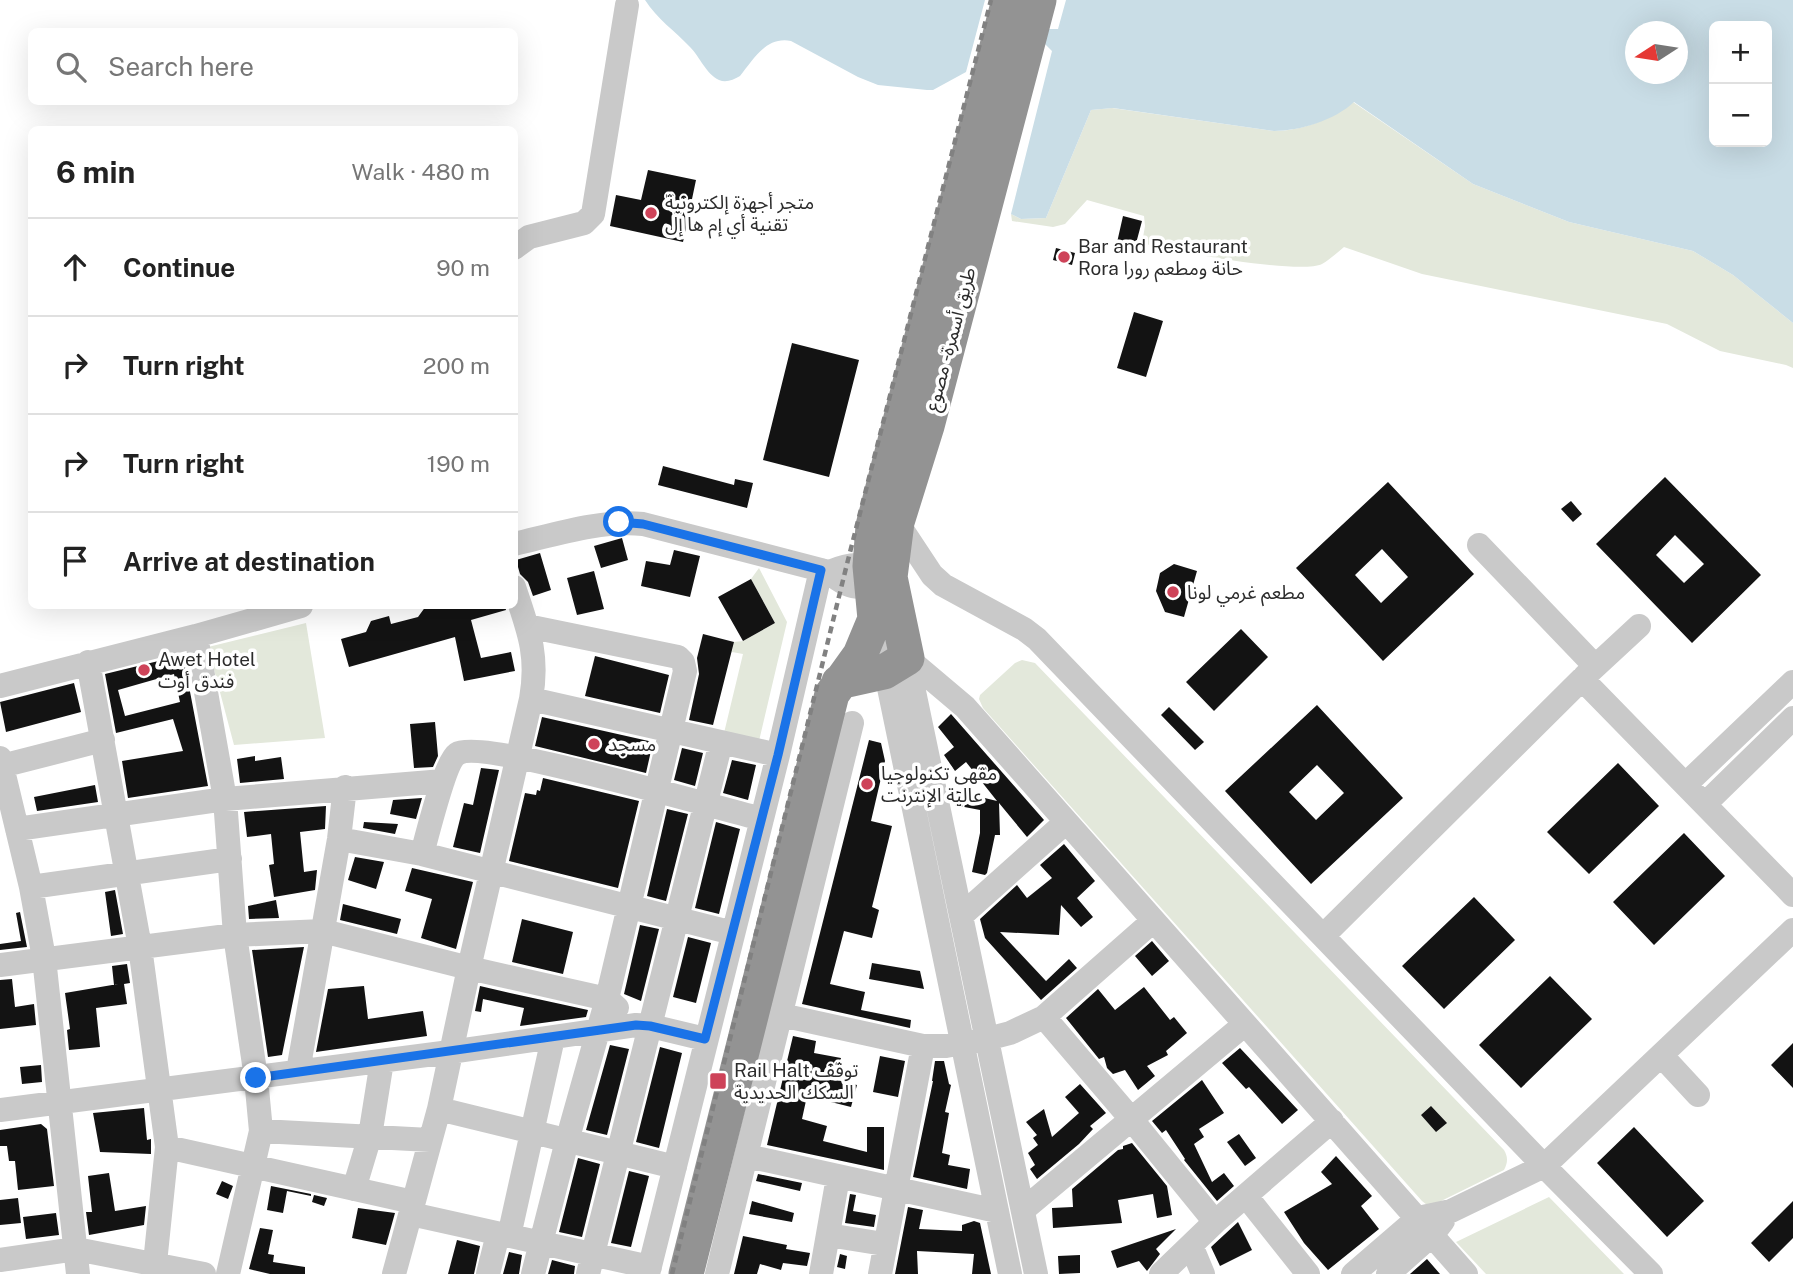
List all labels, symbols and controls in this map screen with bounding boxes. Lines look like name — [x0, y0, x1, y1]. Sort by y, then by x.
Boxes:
north arrow — [1625, 21, 1688, 84]
map controls — [1709, 21, 1772, 147]
button: + — [1709, 21, 1772, 84]
search box — [28, 28, 518, 105]
icon: search — [52, 48, 90, 86]
text: Search here — [108, 51, 254, 82]
button: − — [1709, 84, 1772, 147]
text: 6 min — [56, 154, 135, 190]
text: Walk · 480 m — [352, 158, 490, 185]
place label: متجر أجهزة إلكترونية تقنية أي إم ها إل — [665, 191, 814, 239]
marker: متجر أجهزة إلكترونية تقنية أي إم ها إل — [643, 205, 659, 221]
place label: Bar and Restaurant Rora حانة ومطعم رورا — [1078, 235, 1248, 283]
icon: ahead — [56, 248, 94, 286]
marker: Bar and Restaurant Rora حانة ومطعم رورا — [1056, 249, 1072, 265]
text: Continue — [123, 252, 235, 283]
text: 90 m — [436, 254, 490, 281]
street label: طريق أسمرة - مصوع — [920, 265, 983, 414]
icon: right — [56, 346, 94, 384]
text: Turn right — [123, 350, 245, 381]
text: 200 m — [423, 352, 490, 379]
icon: right — [56, 444, 94, 482]
text: Turn right — [123, 448, 245, 479]
text: 190 m — [427, 450, 490, 477]
route start — [603, 506, 634, 537]
icon: arrive — [56, 542, 94, 580]
text: Arrive at destination — [123, 546, 375, 577]
place label: مطعم غرمي لونا — [1187, 581, 1305, 607]
marker: مطعم غرمي لونا — [1165, 584, 1181, 600]
place label: Awet Hotel فندق أوت — [158, 648, 256, 693]
marker: Awet Hotel فندق أوت — [136, 662, 152, 678]
place label: مسجد — [608, 733, 656, 755]
marker: مسجد — [586, 736, 602, 752]
place label: مقهى تكنولوجيا عالية الإنترنت — [881, 762, 997, 808]
marker: مقهى تكنولوجيا عالية الإنترنت — [859, 776, 875, 792]
place label: Rail Halt توقف السكك الحديدية — [734, 1059, 858, 1103]
route end — [240, 1062, 271, 1093]
marker: Rail Halt توقف السكك الحديدية — [708, 1071, 728, 1091]

